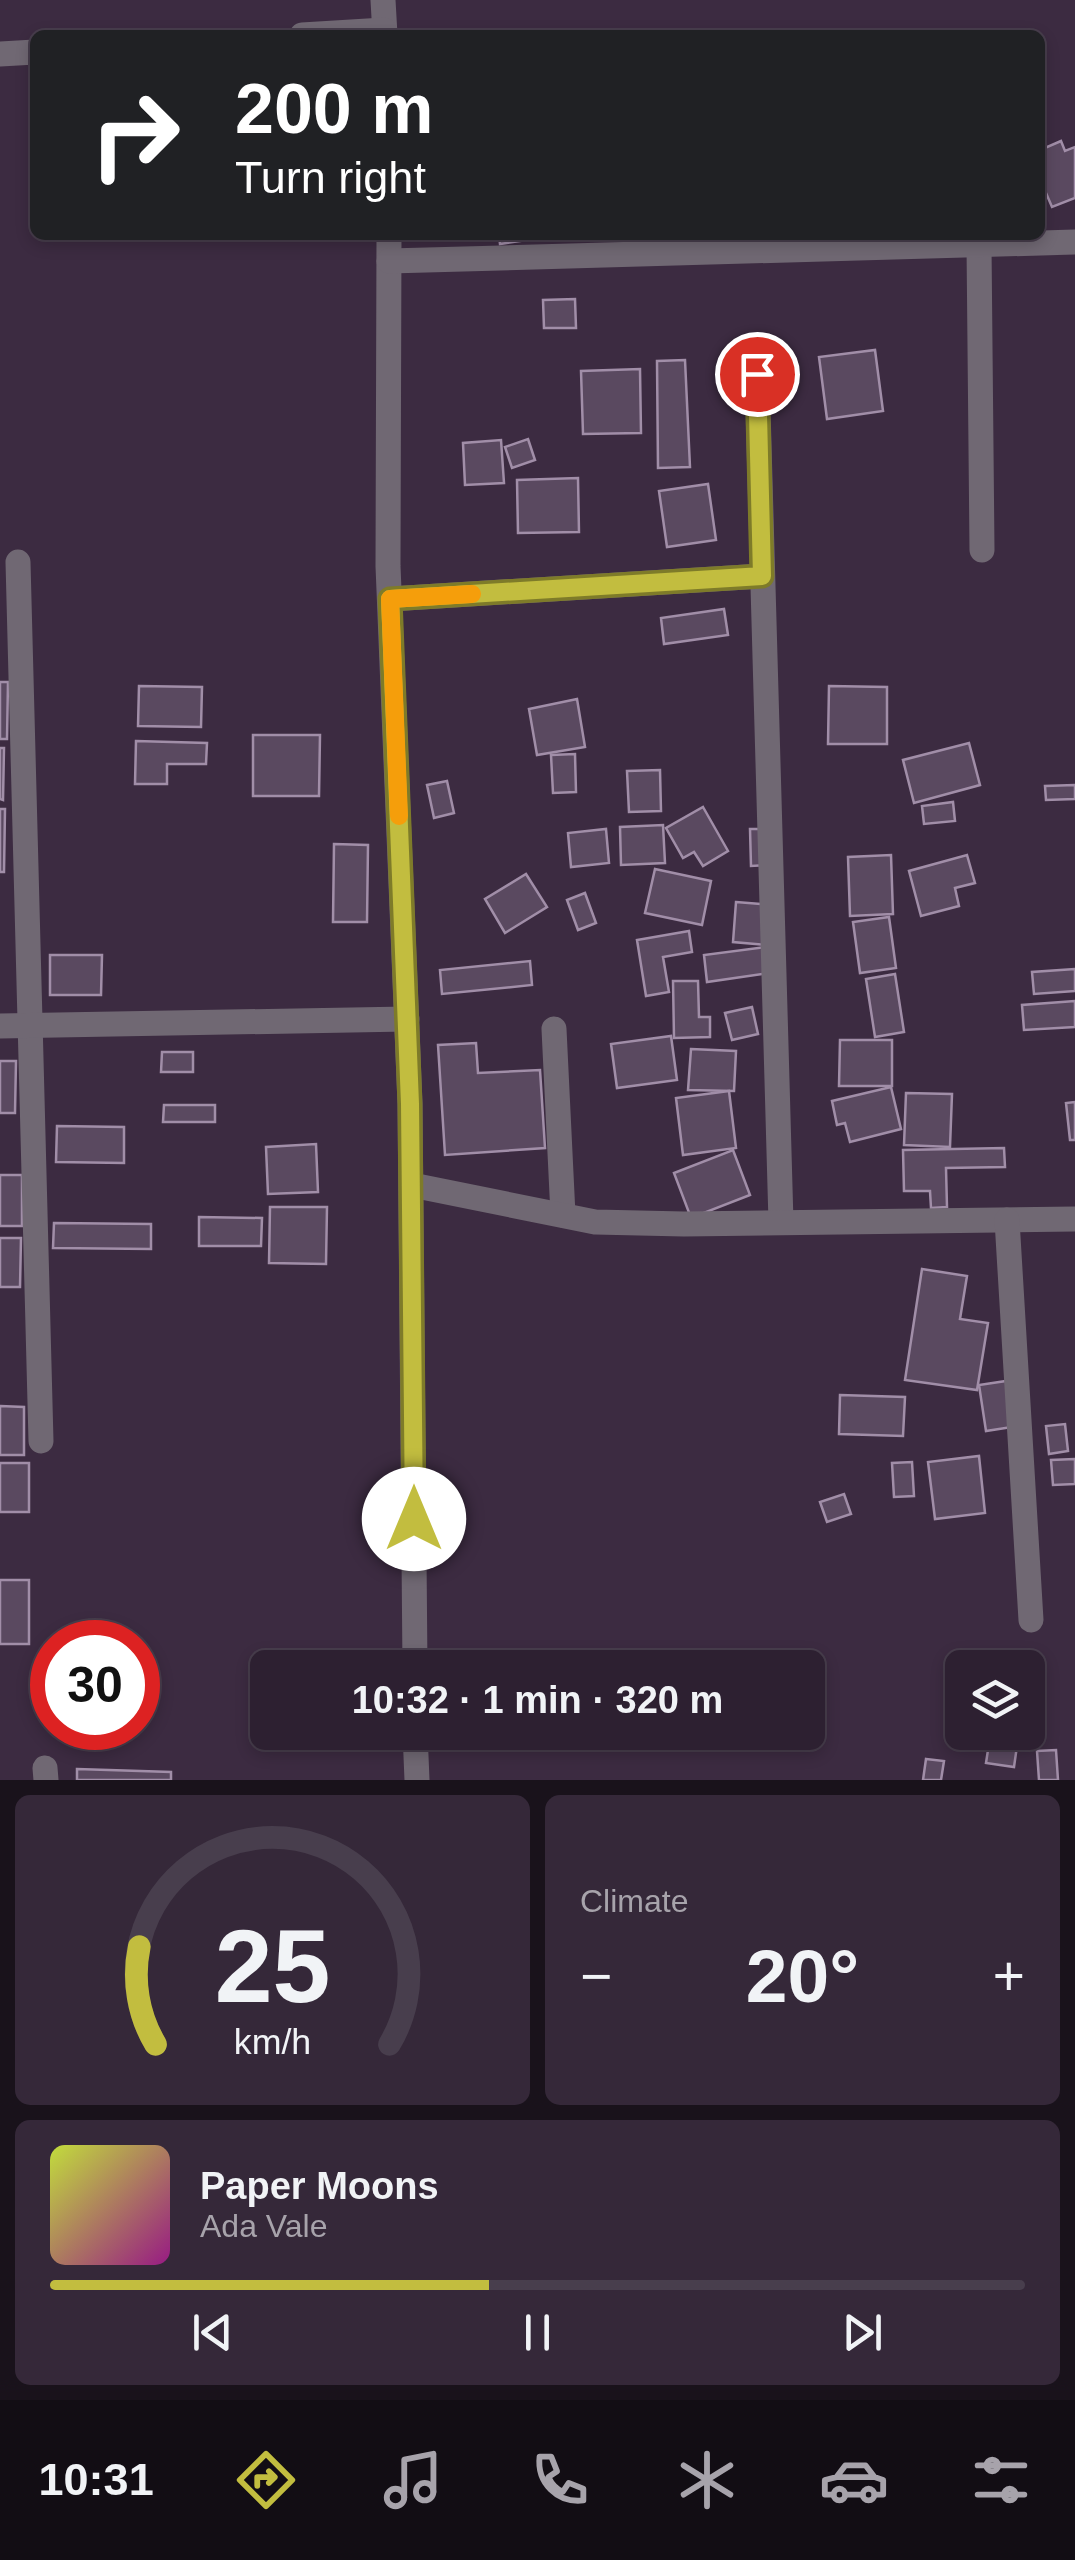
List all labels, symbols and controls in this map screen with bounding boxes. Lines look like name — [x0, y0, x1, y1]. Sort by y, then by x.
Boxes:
icon: right — [70, 70, 200, 200]
text: 200 m — [235, 70, 433, 148]
text: Turn right — [235, 152, 426, 203]
pin — [715, 332, 800, 417]
icon: arrive — [730, 347, 785, 402]
position arrow — [362, 1467, 466, 1571]
speed limit sign: 30 — [30, 1620, 160, 1750]
map controls — [945, 1650, 1045, 1750]
button: layers — [945, 1650, 1045, 1750]
text: 10:32 · 1 min · 320 m — [352, 1679, 723, 1721]
text: Climate — [580, 1883, 688, 1919]
text: 25 — [215, 1908, 330, 2024]
text: 20° — [746, 1934, 859, 2018]
text: − — [580, 1945, 612, 2007]
text: + — [993, 1945, 1025, 2007]
text: km/h — [234, 2022, 311, 2062]
text: Paper Moons — [200, 2165, 439, 2207]
text: Ada Vale — [200, 2208, 328, 2244]
icon: previous — [185, 2305, 240, 2360]
icon: pause — [510, 2305, 565, 2360]
icon: next — [835, 2305, 890, 2360]
icon: directions — [231, 2445, 301, 2515]
icon: music — [378, 2445, 448, 2515]
icon: phone — [525, 2445, 595, 2515]
icon: climate — [672, 2445, 742, 2515]
icon: car — [819, 2445, 889, 2515]
icon: filters — [966, 2445, 1036, 2515]
text: 10:31 — [39, 2454, 154, 2505]

